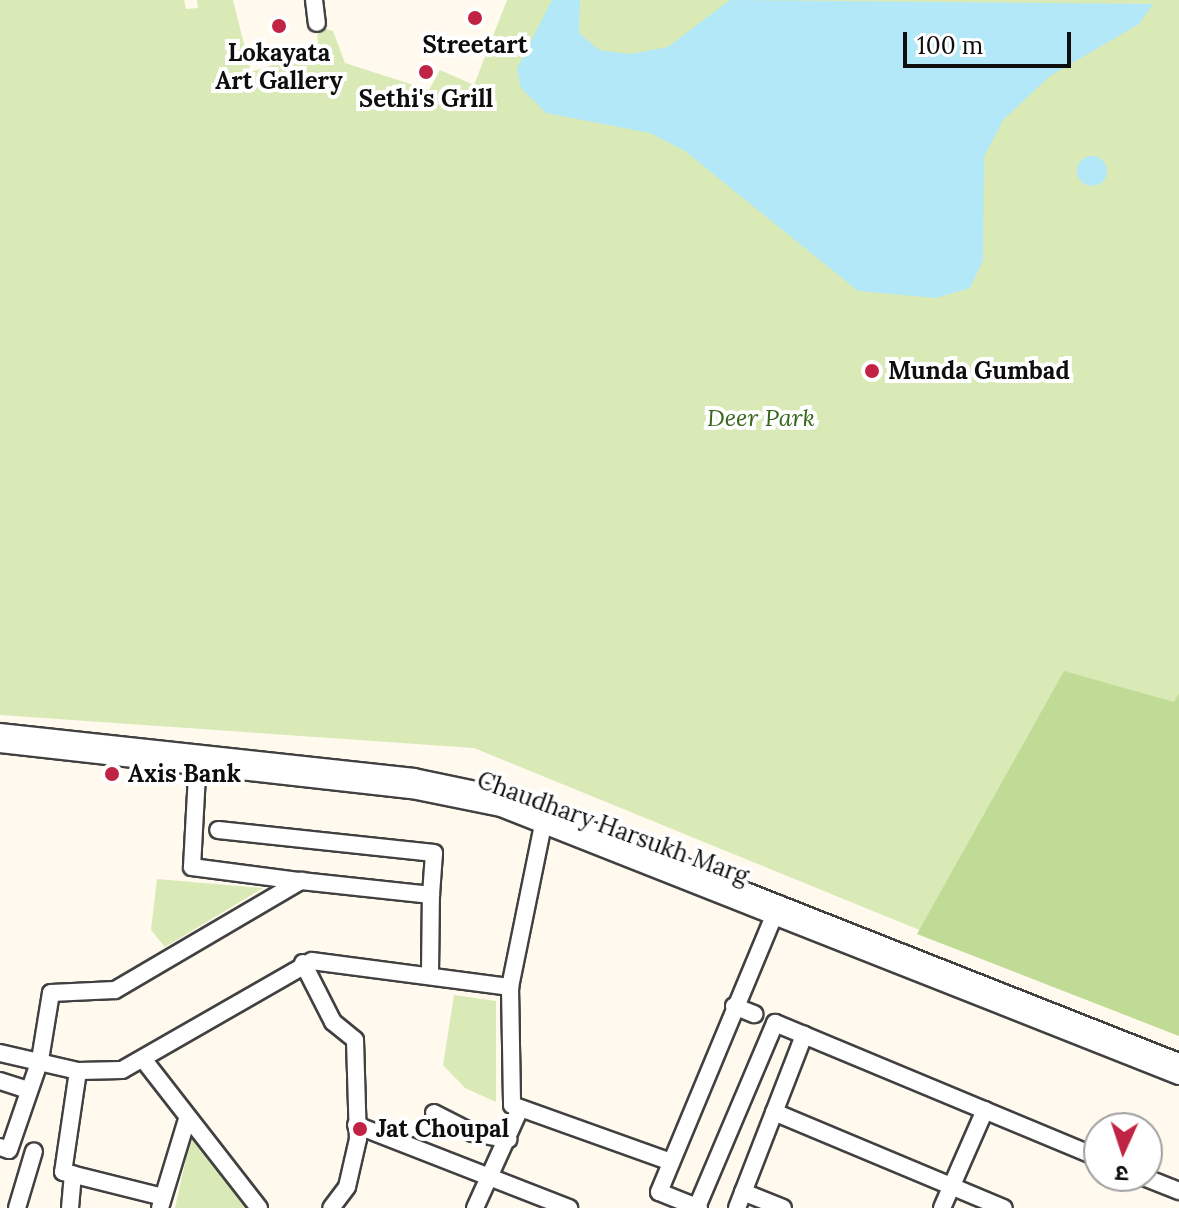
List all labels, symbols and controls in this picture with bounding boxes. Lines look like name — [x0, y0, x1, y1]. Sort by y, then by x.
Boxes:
marker: Streetart — [466, 9, 484, 27]
scale bar — [907, 16, 1075, 66]
marker: Lokayata Art Gallery — [270, 17, 288, 35]
text: 100 m — [917, 30, 983, 61]
place label: Streetart — [422, 31, 528, 59]
place label: Lokayata Art Gallery — [215, 39, 343, 95]
marker: Sethi's Grill — [417, 63, 435, 81]
place label: Sethi's Grill — [359, 85, 493, 113]
place label: Munda Gumbad — [888, 357, 1070, 385]
marker: Munda Gumbad — [863, 362, 881, 380]
park label: Deer Park — [707, 404, 815, 432]
place label: Axis Bank — [128, 760, 241, 788]
marker: Axis Bank — [103, 765, 121, 783]
street label: Chaudhary Harsukh Marg — [473, 765, 753, 891]
north arrow — [1083, 1112, 1163, 1192]
place label: Jat Choupal — [376, 1115, 509, 1143]
marker: Jat Choupal — [351, 1120, 369, 1138]
text: उ — [1115, 1160, 1129, 1188]

